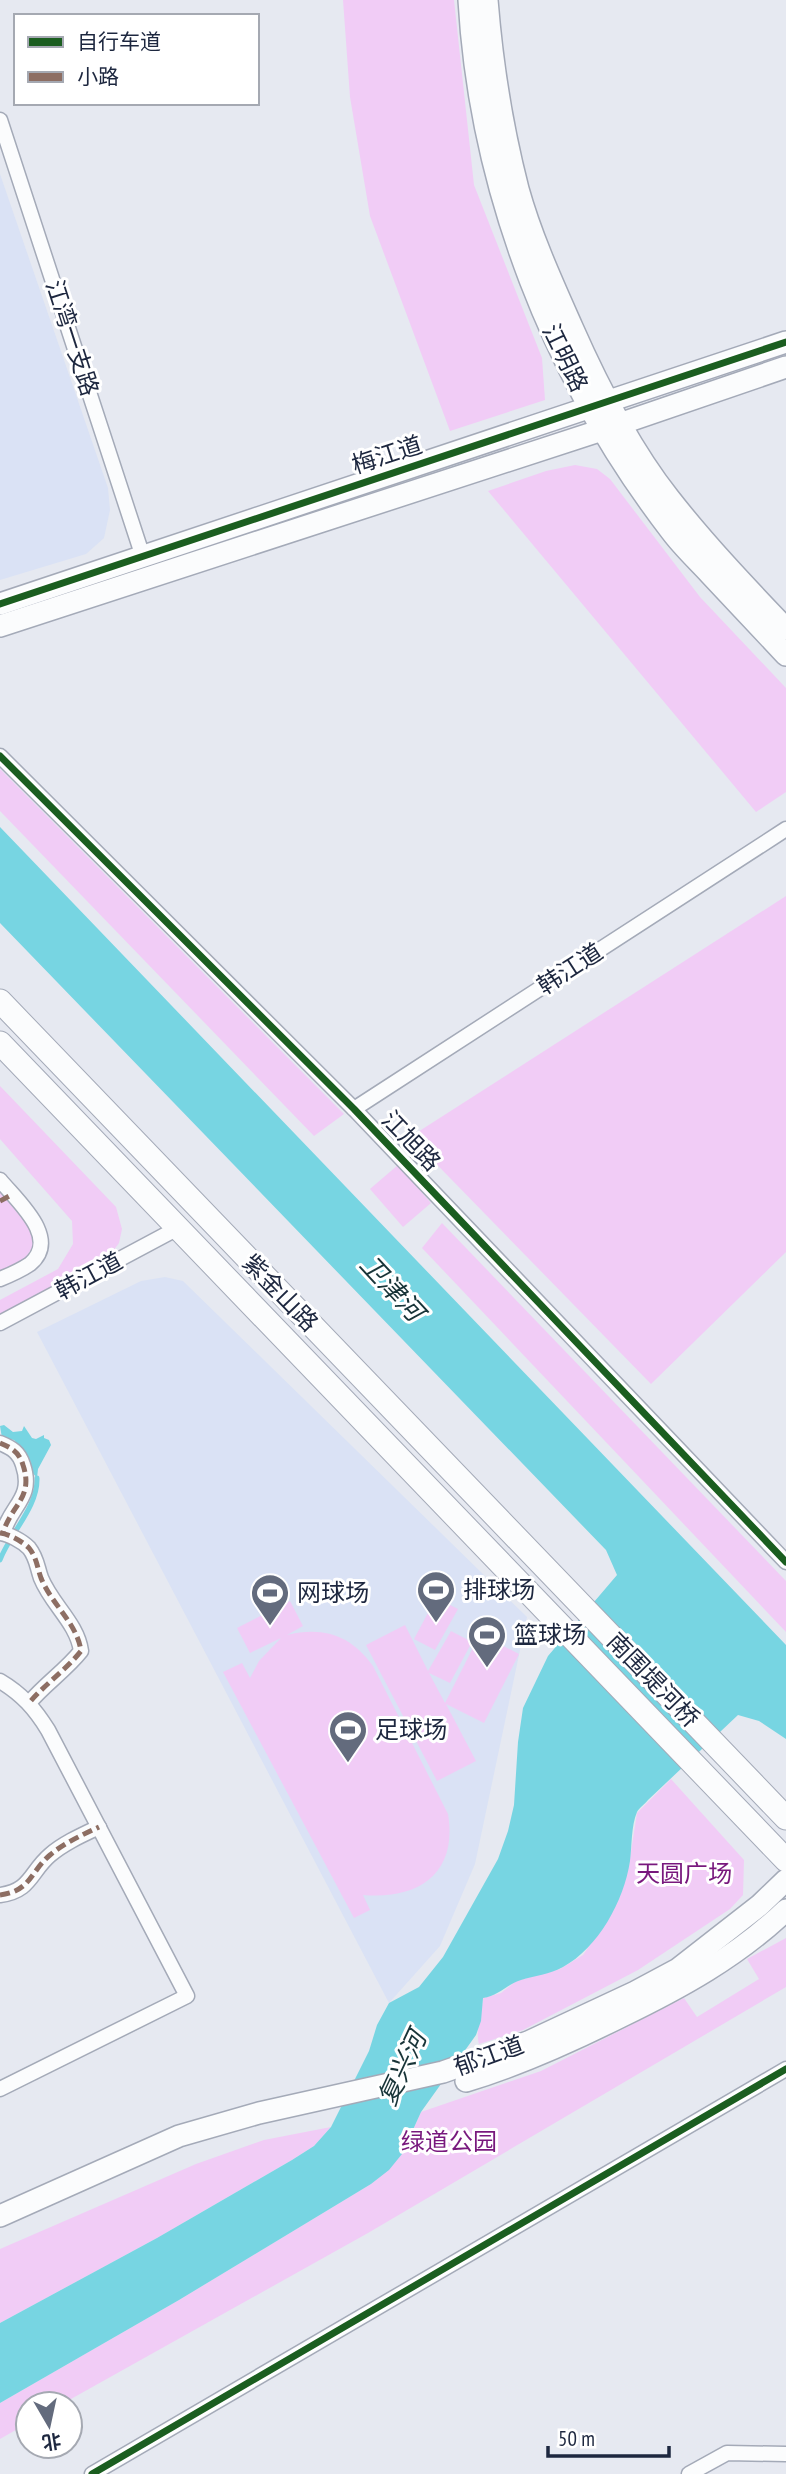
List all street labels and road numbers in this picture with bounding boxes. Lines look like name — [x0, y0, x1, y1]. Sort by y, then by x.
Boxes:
street label: 江湾一支路 — [39, 276, 106, 400]
street label: 江明路 — [536, 319, 595, 397]
street label: 梅江道 — [348, 429, 426, 480]
street label: 韩江道 — [531, 936, 608, 1001]
street label: 江旭路 — [375, 1104, 448, 1177]
street label: 韩江道 — [50, 1245, 128, 1306]
street label: 紫金山路 — [236, 1247, 325, 1338]
street label: 南围堤河桥 — [601, 1626, 706, 1734]
street label: 郁江道 — [450, 2029, 528, 2082]

